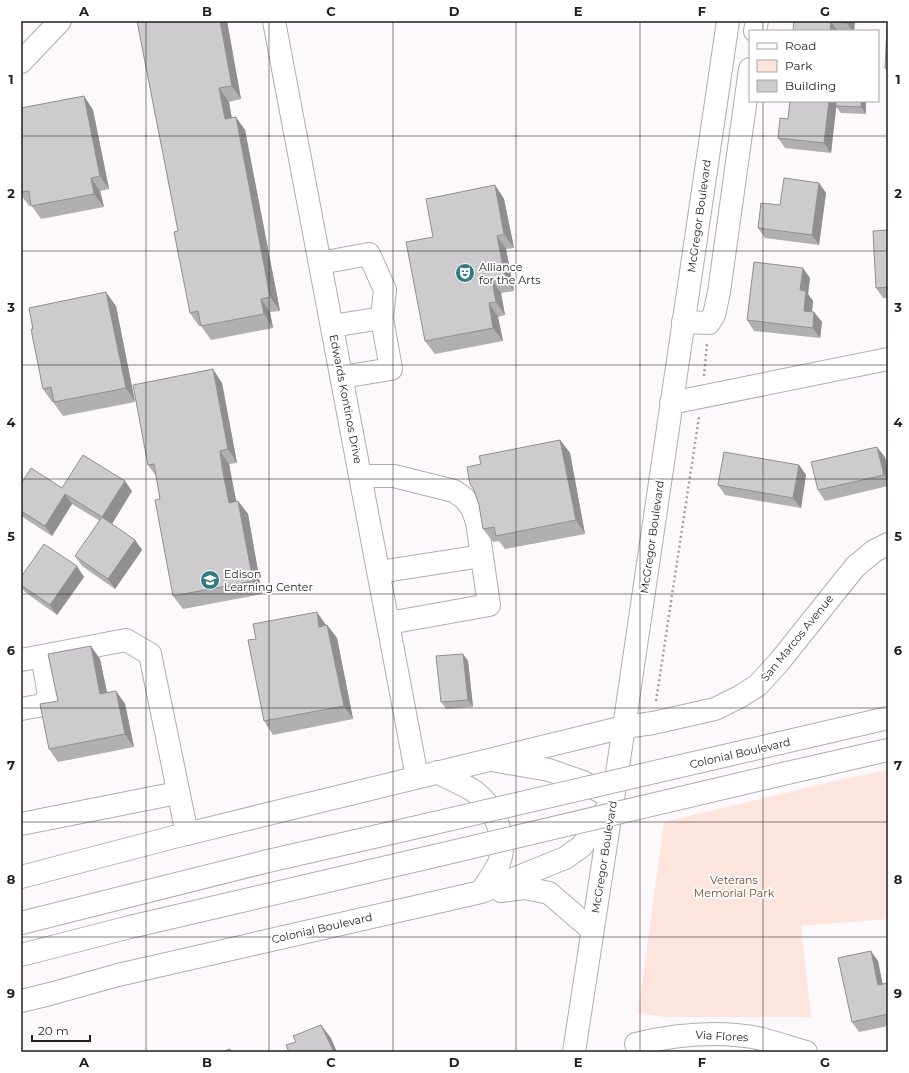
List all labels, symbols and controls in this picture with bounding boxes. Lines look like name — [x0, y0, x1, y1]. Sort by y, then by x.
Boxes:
text: A — [78, 3, 90, 19]
text: B — [202, 3, 212, 19]
text: C — [326, 3, 336, 19]
text: D — [449, 3, 460, 19]
text: E — [574, 3, 583, 19]
text: F — [698, 3, 706, 19]
text: G — [820, 3, 830, 19]
legend — [749, 30, 879, 102]
text: Road — [785, 38, 816, 53]
text: Park — [785, 58, 813, 73]
text: 1 — [8, 71, 14, 87]
text: 1 — [895, 71, 901, 87]
text: Building — [785, 78, 836, 93]
street label: McGregor Boulevard — [684, 159, 714, 273]
text: 2 — [7, 185, 15, 201]
text: 2 — [894, 185, 902, 201]
place label: Alliance for the Arts — [479, 260, 541, 287]
theatre icon: Alliance for the Arts — [454, 262, 476, 284]
text: 3 — [6, 299, 15, 315]
text: 3 — [893, 299, 902, 315]
street label: Edwards Kontinos Drive — [327, 333, 365, 465]
text: 4 — [7, 414, 16, 430]
text: 4 — [894, 414, 903, 430]
street label: McGregor Boulevard — [637, 480, 667, 594]
text: 5 — [7, 528, 15, 544]
text: 5 — [894, 528, 902, 544]
place label: Edison Learning Center — [224, 567, 313, 594]
school or university icon: Edison Learning Center — [199, 569, 221, 591]
street label: San Marcos Avenue — [758, 592, 837, 684]
text: 6 — [7, 642, 16, 658]
text: 6 — [894, 642, 903, 658]
street label: Colonial Boulevard — [688, 735, 792, 771]
text: 7 — [7, 757, 15, 773]
text: 7 — [894, 757, 902, 773]
street label: McGregor Boulevard — [588, 800, 620, 914]
text: 8 — [7, 871, 16, 887]
text: 8 — [894, 871, 903, 887]
park label: Veterans Memorial Park — [694, 873, 775, 900]
street label: Colonial Boulevard — [270, 910, 374, 946]
text: 9 — [7, 985, 15, 1001]
text: 9 — [894, 985, 902, 1001]
scale bar — [32, 1017, 90, 1043]
text: 20 m — [38, 1023, 69, 1038]
street label: Via Flores — [695, 1028, 749, 1044]
text: A — [78, 1054, 90, 1070]
text: B — [202, 1054, 212, 1070]
text: C — [326, 1054, 336, 1070]
text: D — [449, 1054, 460, 1070]
text: E — [574, 1054, 583, 1070]
text: F — [698, 1054, 706, 1070]
text: G — [820, 1054, 830, 1070]

